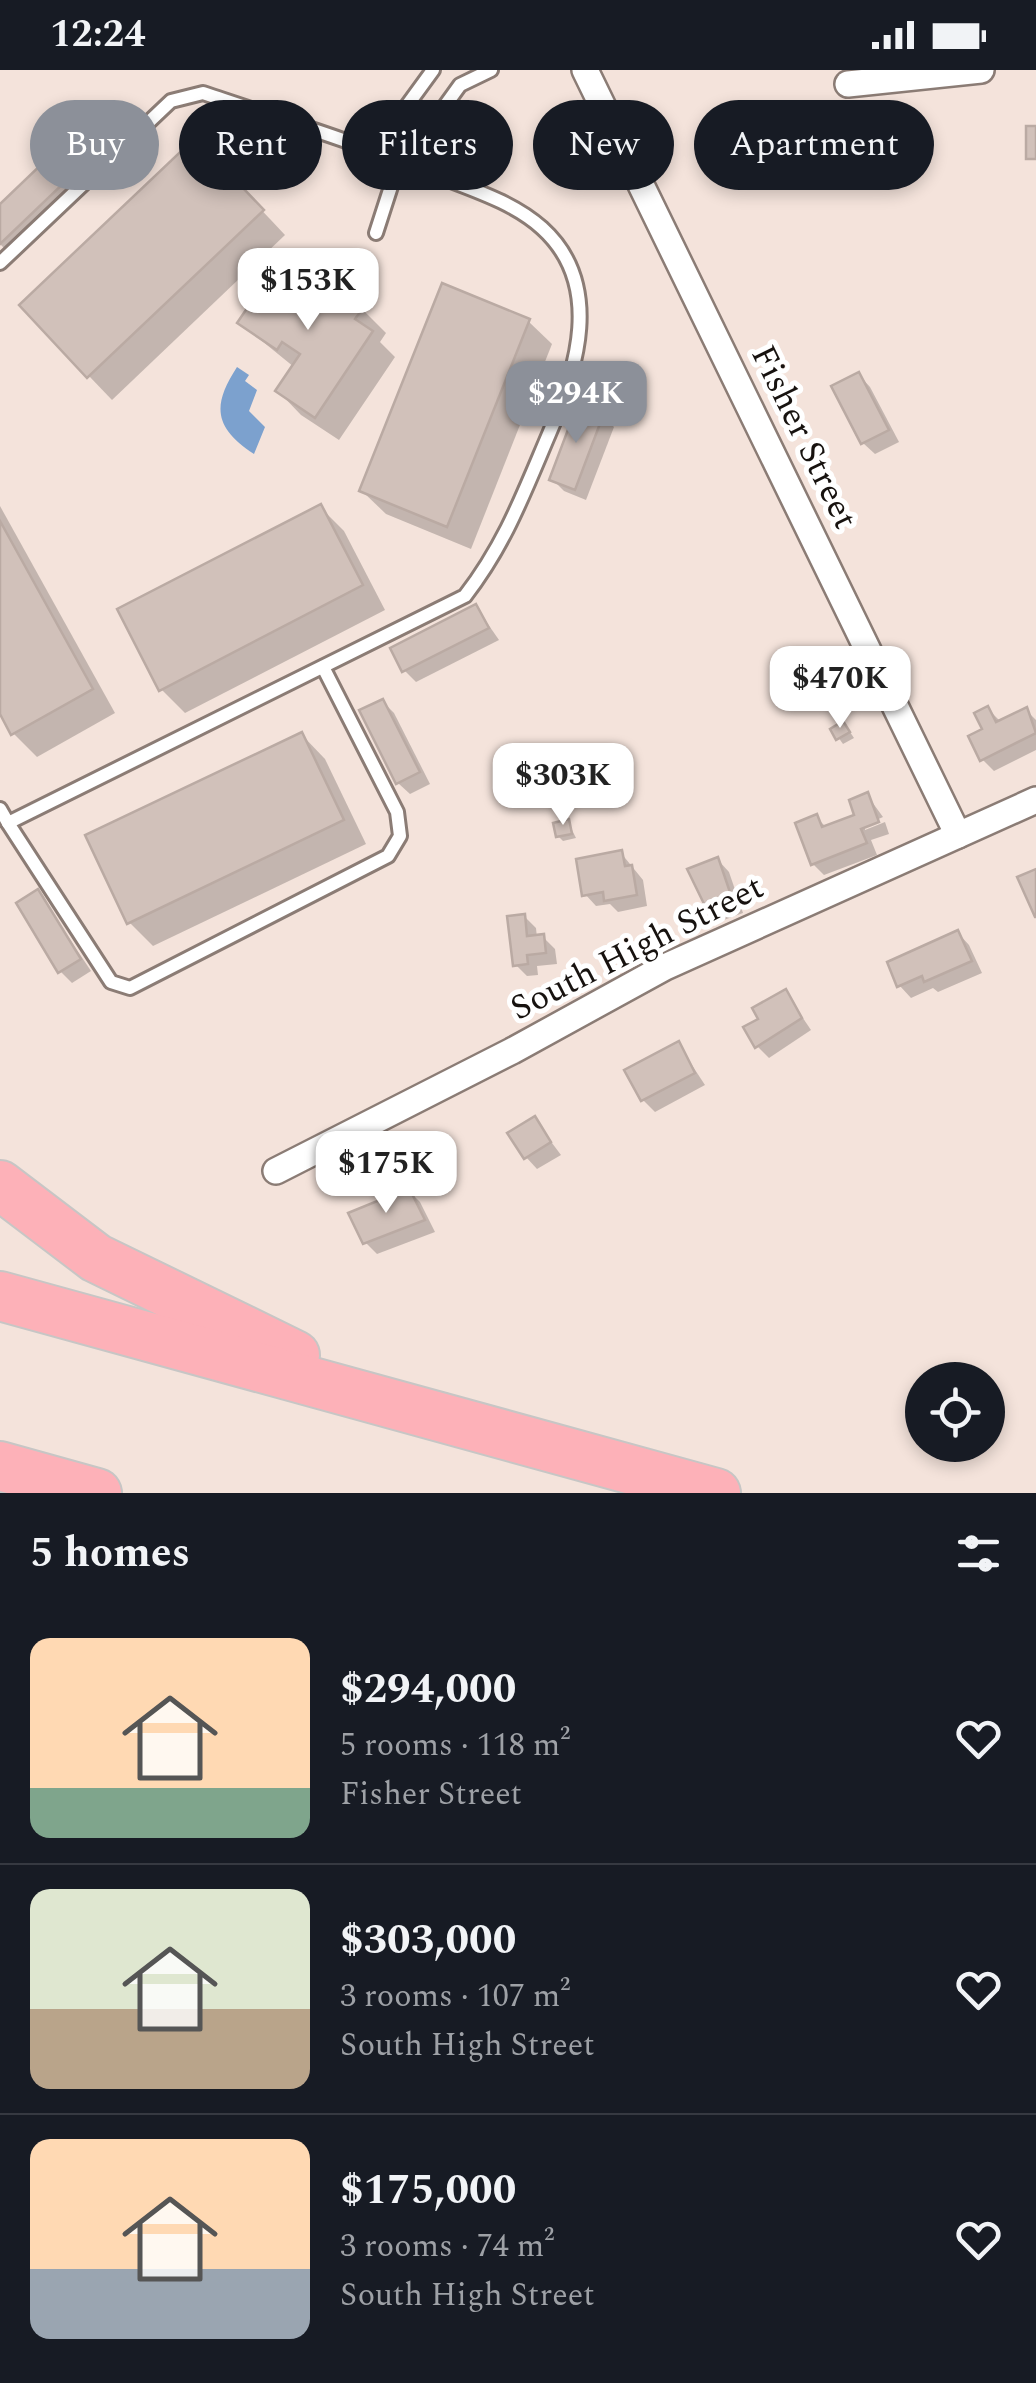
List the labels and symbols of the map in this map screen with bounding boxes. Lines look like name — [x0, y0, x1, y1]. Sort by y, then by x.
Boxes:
pin: $153K — [238, 248, 378, 333]
street label: Fisher Street — [737, 336, 871, 538]
pin: $294K — [506, 361, 646, 446]
pin: $470K — [770, 646, 910, 731]
pin: $303K — [493, 743, 633, 828]
street label: South High Street — [501, 861, 773, 1035]
pin: $175K — [316, 1131, 456, 1216]

